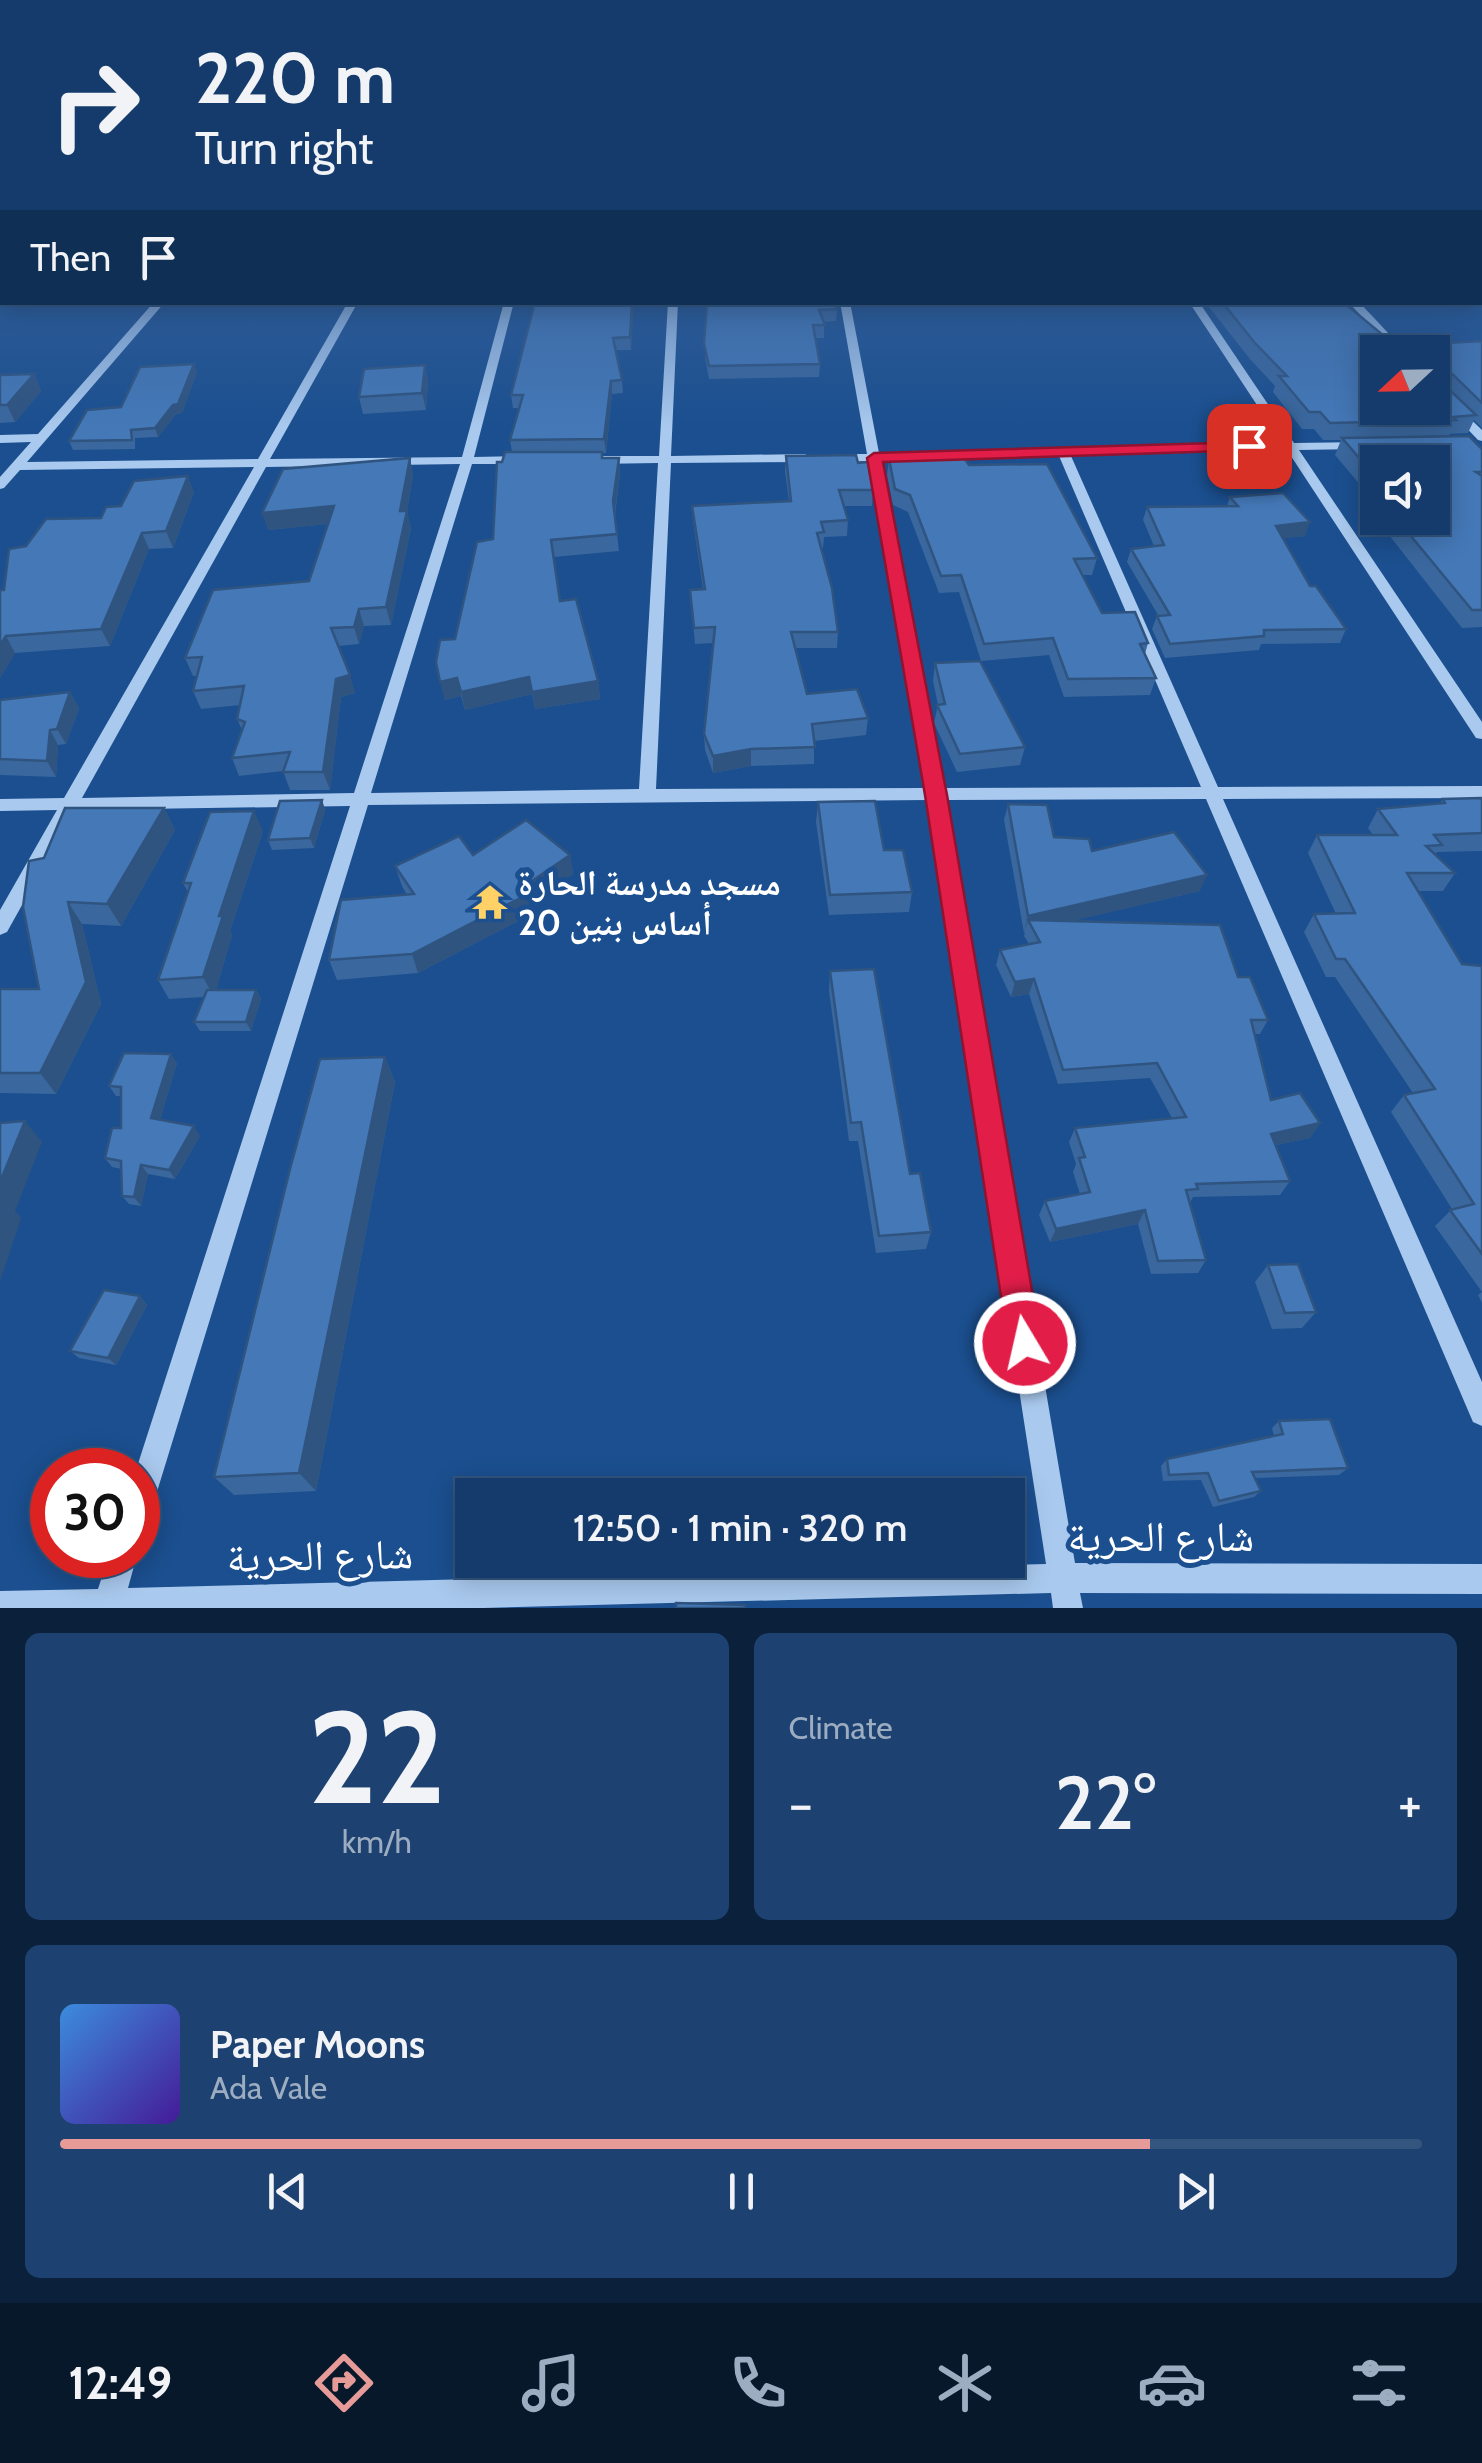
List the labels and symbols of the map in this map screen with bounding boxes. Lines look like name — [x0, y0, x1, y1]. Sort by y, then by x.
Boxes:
north arrow — [1360, 335, 1450, 425]
pin — [1207, 404, 1292, 489]
place label: مسجد مدرسة الحارة 20 أساس بنين — [518, 861, 781, 945]
temple icon: مسجد مدرسة الحارة 20 أساس بنين — [471, 883, 509, 921]
position arrow — [973, 1291, 1077, 1395]
speed limit sign: 30 — [30, 1448, 160, 1578]
street label: شارع الحرية — [1068, 1510, 1254, 1563]
street label: شارع الحرية — [226, 1527, 414, 1584]

